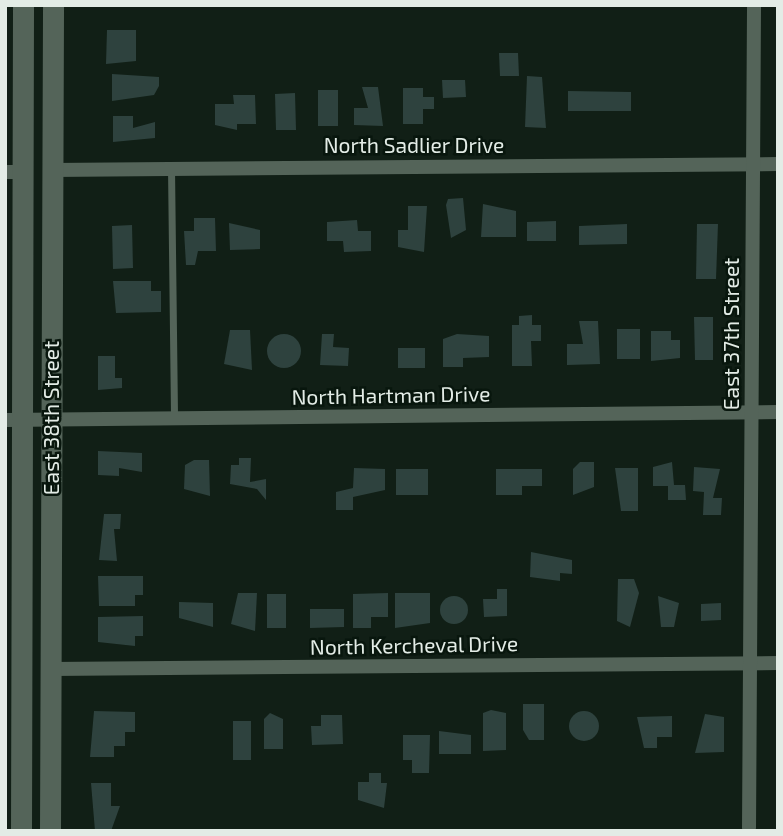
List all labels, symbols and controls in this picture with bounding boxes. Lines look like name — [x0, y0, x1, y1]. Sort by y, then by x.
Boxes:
street label: North Sadlier Drive — [323, 132, 505, 158]
street label: East 37th Street — [718, 258, 744, 410]
street label: East 38th Street — [38, 341, 64, 495]
street label: North Hartman Drive — [291, 381, 491, 409]
street label: North Kercheval Drive — [309, 631, 519, 659]

